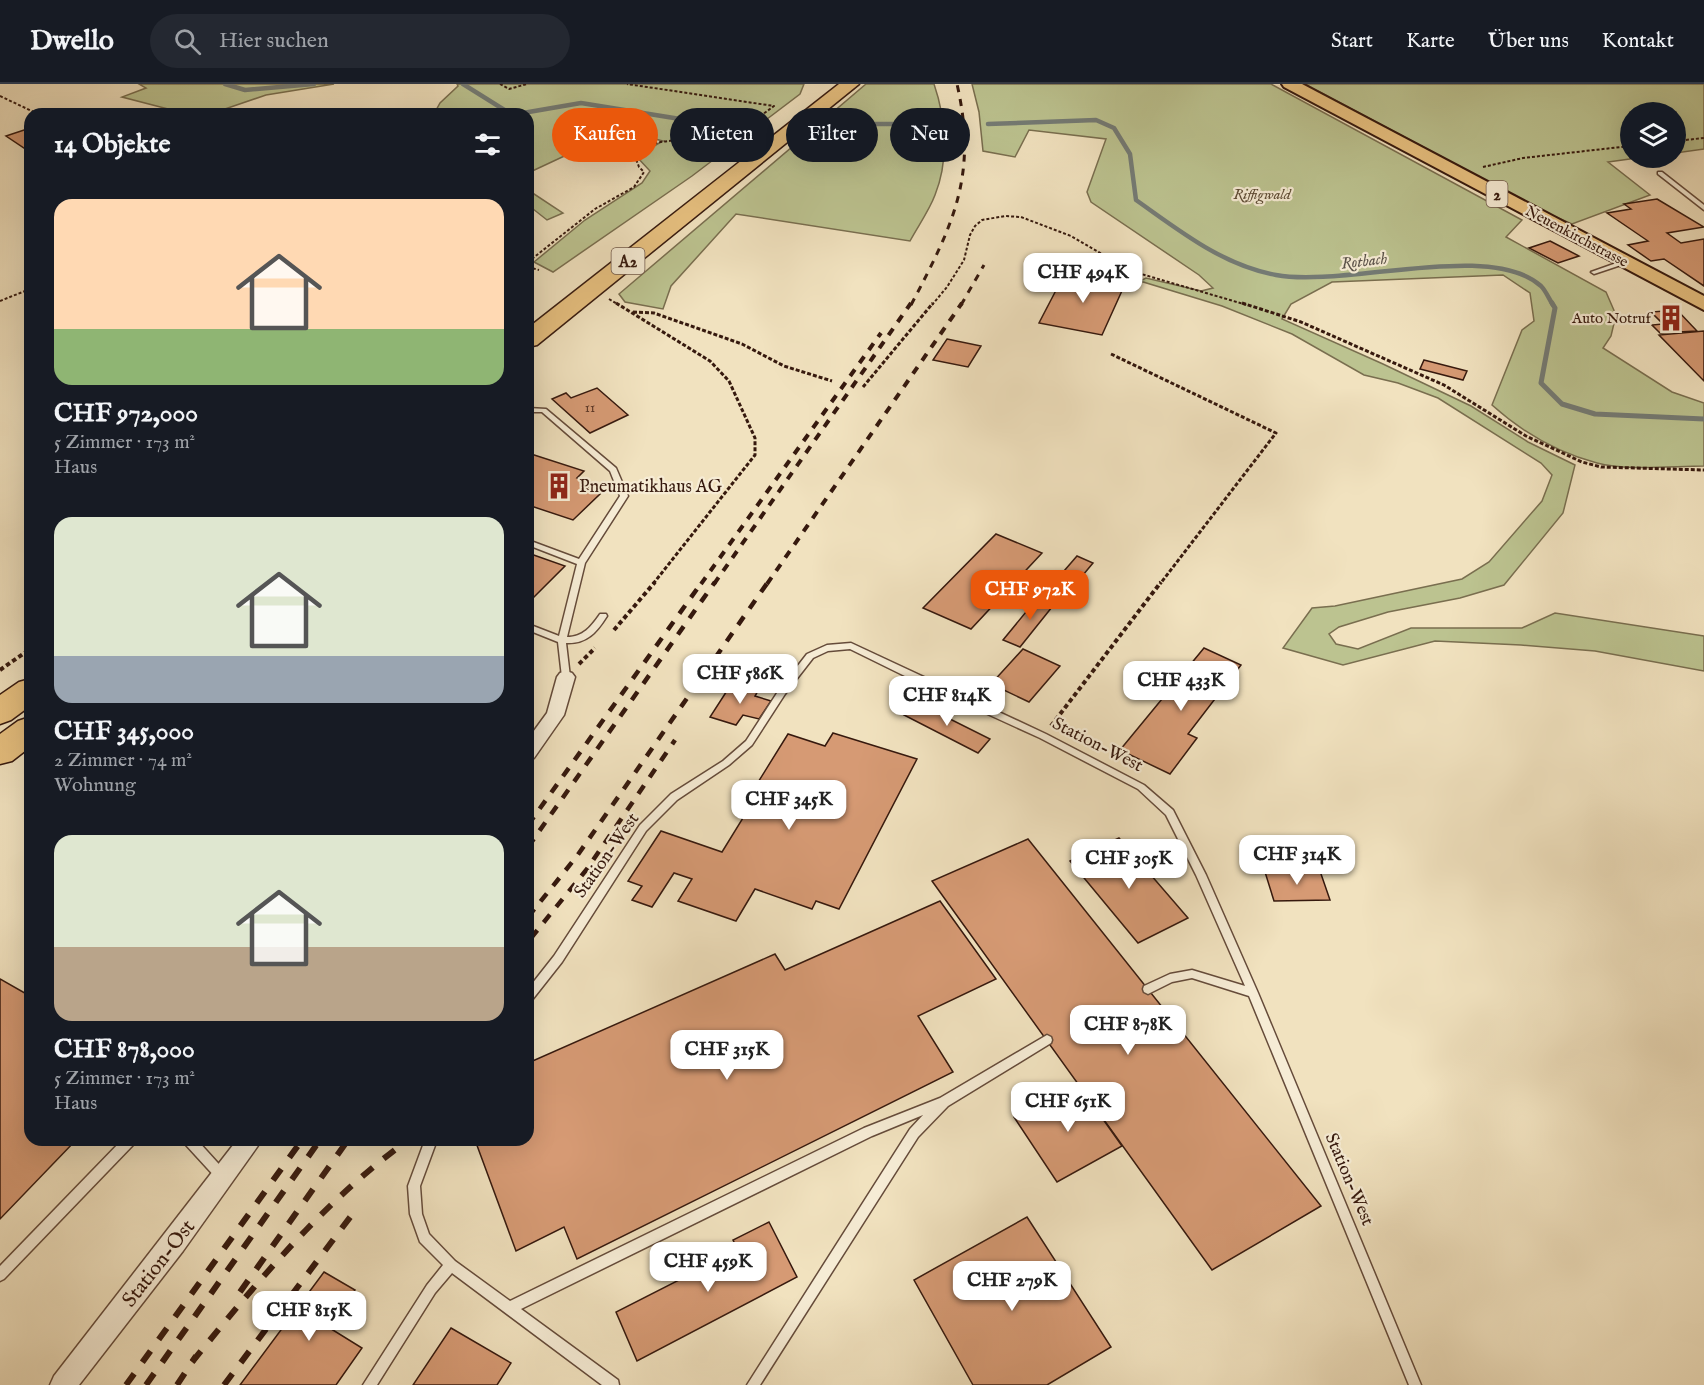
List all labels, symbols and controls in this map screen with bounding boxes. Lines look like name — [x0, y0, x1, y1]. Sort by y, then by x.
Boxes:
search box — [150, 14, 570, 68]
text: Dwello — [30, 24, 114, 59]
icon: search — [171, 25, 204, 58]
text: Hier suchen — [219, 27, 329, 55]
text: Start — [1331, 28, 1373, 55]
text: Karte — [1406, 28, 1455, 55]
text: Über uns — [1488, 28, 1569, 55]
text: Kontakt — [1602, 28, 1674, 55]
map controls — [1620, 102, 1686, 168]
button: layers — [1620, 102, 1686, 168]
chip: Kaufen — [552, 108, 658, 162]
chip: Mieten — [670, 108, 774, 162]
chip: Filter — [786, 108, 878, 162]
chip: Neu — [890, 108, 970, 162]
text: 14 Objekte — [54, 128, 170, 161]
icon: filters — [471, 128, 504, 161]
road number: 2 — [1486, 181, 1508, 207]
park label: Riffigwald — [1233, 185, 1292, 205]
street label: Neuenkirchstrasse — [1522, 201, 1632, 272]
icon: home — [225, 238, 333, 346]
road number: A2 — [612, 248, 644, 274]
water label: Rotbach — [1340, 249, 1389, 275]
pin: CHF 494K — [1021, 253, 1145, 304]
text: CHF 494K — [1037, 260, 1129, 285]
building icon: Auto Notruf — [1656, 303, 1686, 333]
place label: Auto Notruf — [1571, 309, 1654, 328]
text: CHF 972,000 — [54, 397, 198, 430]
house number: 11 — [585, 399, 595, 417]
text: 5 Zimmer · 173 m² — [54, 430, 195, 455]
text: Haus — [54, 455, 97, 480]
building icon: Pneumatikhaus AG — [544, 471, 574, 501]
place label: Pneumatikhaus AG — [579, 476, 723, 499]
icon: home — [225, 556, 333, 664]
pin: CHF 972K — [968, 570, 1092, 621]
text: CHF 972K — [985, 577, 1075, 602]
pin: CHF 586K — [678, 654, 802, 705]
text: CHF 586K — [697, 661, 783, 686]
pin: CHF 433K — [1119, 661, 1243, 712]
text: CHF 433K — [1137, 668, 1225, 693]
pin: CHF 814K — [885, 676, 1009, 727]
text: CHF 814K — [903, 683, 991, 708]
street label: Station-West — [1048, 713, 1147, 778]
text: CHF 345,000 — [54, 715, 194, 748]
text: 2 Zimmer · 74 m² — [54, 748, 192, 773]
text: Wohnung — [54, 773, 136, 798]
pin: CHF 345K — [727, 780, 851, 831]
text: CHF 345K — [745, 787, 833, 812]
street label: Station-West — [570, 809, 645, 903]
pin: CHF 314K — [1235, 835, 1359, 886]
pin: CHF 305K — [1067, 839, 1191, 890]
text: CHF 314K — [1253, 842, 1341, 867]
text: CHF 305K — [1085, 846, 1173, 871]
icon: home — [225, 874, 333, 982]
pin: CHF 878K — [1066, 1005, 1190, 1056]
text: CHF 878K — [1084, 1012, 1172, 1037]
pin: CHF 315K — [665, 1030, 789, 1081]
text: CHF 878,000 — [54, 1033, 195, 1066]
text: CHF 315K — [684, 1037, 770, 1062]
text: 5 Zimmer · 173 m² — [54, 1066, 195, 1091]
pin: CHF 651K — [1006, 1082, 1130, 1133]
text: CHF 651K — [1025, 1089, 1111, 1114]
text: Haus — [54, 1091, 97, 1116]
street label: Station-West — [1319, 1130, 1378, 1230]
street label: Station-Ost — [117, 1215, 202, 1313]
pin: CHF 459K — [646, 1242, 770, 1293]
text: CHF 459K — [664, 1249, 752, 1274]
pin: CHF 279K — [950, 1261, 1074, 1312]
text: CHF 279K — [967, 1268, 1057, 1293]
pin: CHF 815K — [247, 1291, 371, 1342]
text: CHF 815K — [266, 1298, 352, 1323]

